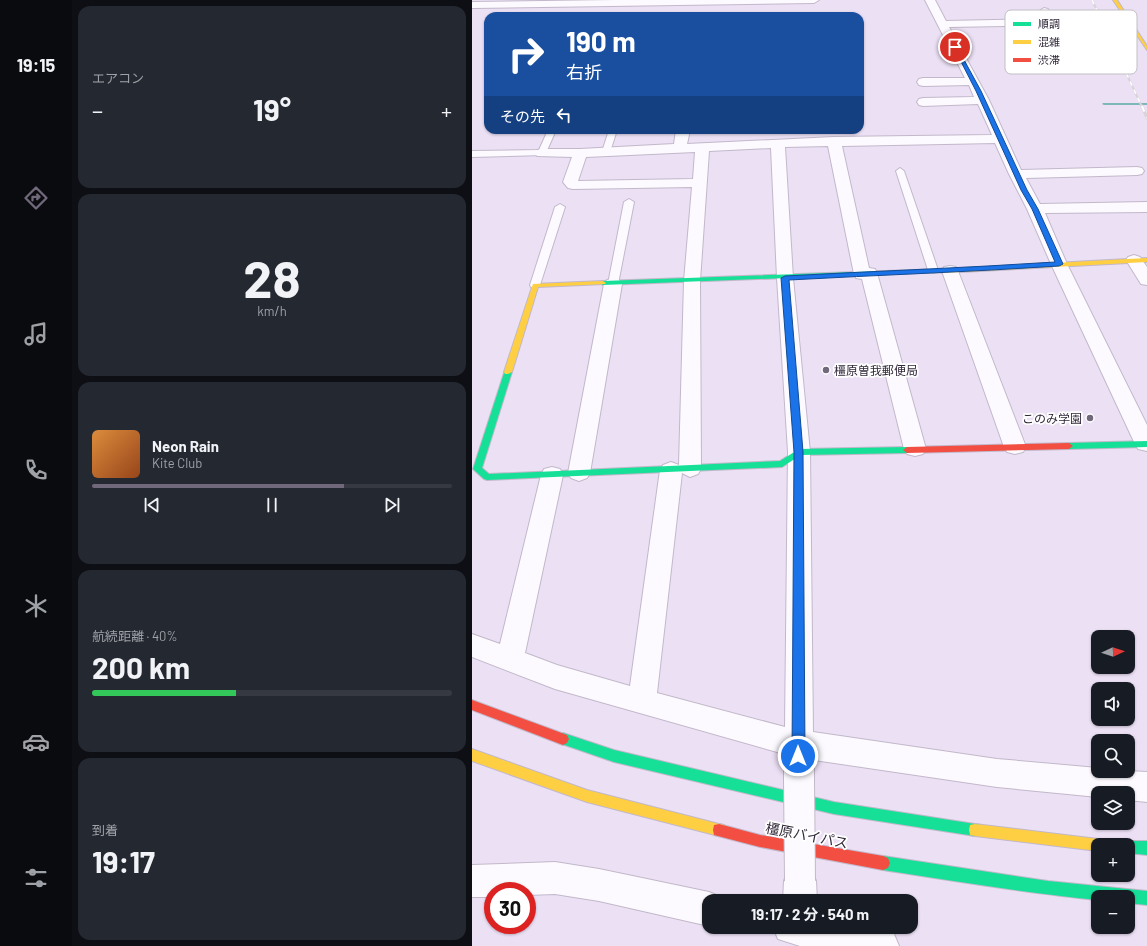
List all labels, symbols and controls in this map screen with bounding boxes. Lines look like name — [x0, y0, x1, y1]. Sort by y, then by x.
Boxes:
legend — [1005, 10, 1137, 74]
text: 順調 — [1038, 17, 1060, 30]
text: 190 m — [566, 24, 636, 58]
icon: right — [500, 28, 552, 80]
pin — [938, 30, 972, 64]
text: 混雑 — [1038, 35, 1060, 48]
icon: arrive — [944, 36, 966, 58]
text: 渋滞 — [1038, 53, 1060, 66]
text: 19:15 — [17, 54, 55, 76]
text: 右折 — [566, 61, 602, 83]
text: エアコン — [92, 70, 144, 86]
text: 19° — [253, 91, 291, 127]
text: − — [92, 97, 103, 123]
text: + — [441, 97, 452, 123]
icon: left — [553, 104, 575, 126]
text: その先 — [500, 107, 545, 125]
icon: directions — [22, 184, 50, 212]
text: 28 — [243, 246, 301, 308]
text: km/h — [257, 303, 287, 319]
icon: music — [22, 320, 50, 348]
place label: 橿原曽我郵便局 — [834, 363, 918, 377]
marker: 橿原曽我郵便局 — [821, 365, 831, 375]
place label: このみ学園 — [1022, 411, 1082, 425]
marker: このみ学園 — [1085, 413, 1095, 423]
text: Neon Rain — [152, 437, 219, 455]
text: Kite Club — [152, 455, 202, 471]
icon: phone — [22, 456, 50, 484]
icon: previous — [141, 494, 163, 516]
icon: pause — [261, 494, 283, 516]
icon: next — [381, 494, 403, 516]
icon: climate — [22, 592, 50, 620]
text: 航続距離 · 40% — [92, 628, 177, 644]
north arrow — [1091, 630, 1135, 674]
map controls — [1091, 630, 1135, 934]
text: 200 km — [92, 649, 190, 685]
button: sound — [1091, 682, 1135, 726]
icon: car — [22, 728, 50, 756]
button: search — [1091, 734, 1135, 778]
position arrow — [777, 735, 819, 777]
button: layers — [1091, 786, 1135, 830]
street label: 橿原バイパス — [764, 819, 850, 851]
text: 到着 — [92, 822, 118, 838]
button: + — [1091, 838, 1135, 882]
text: 19:17 — [92, 843, 155, 879]
icon: filters — [22, 864, 50, 892]
speed limit sign: 30 — [484, 882, 536, 934]
button: − — [1091, 890, 1135, 934]
text: 19:17 · 2 分 · 540 m — [751, 905, 869, 923]

